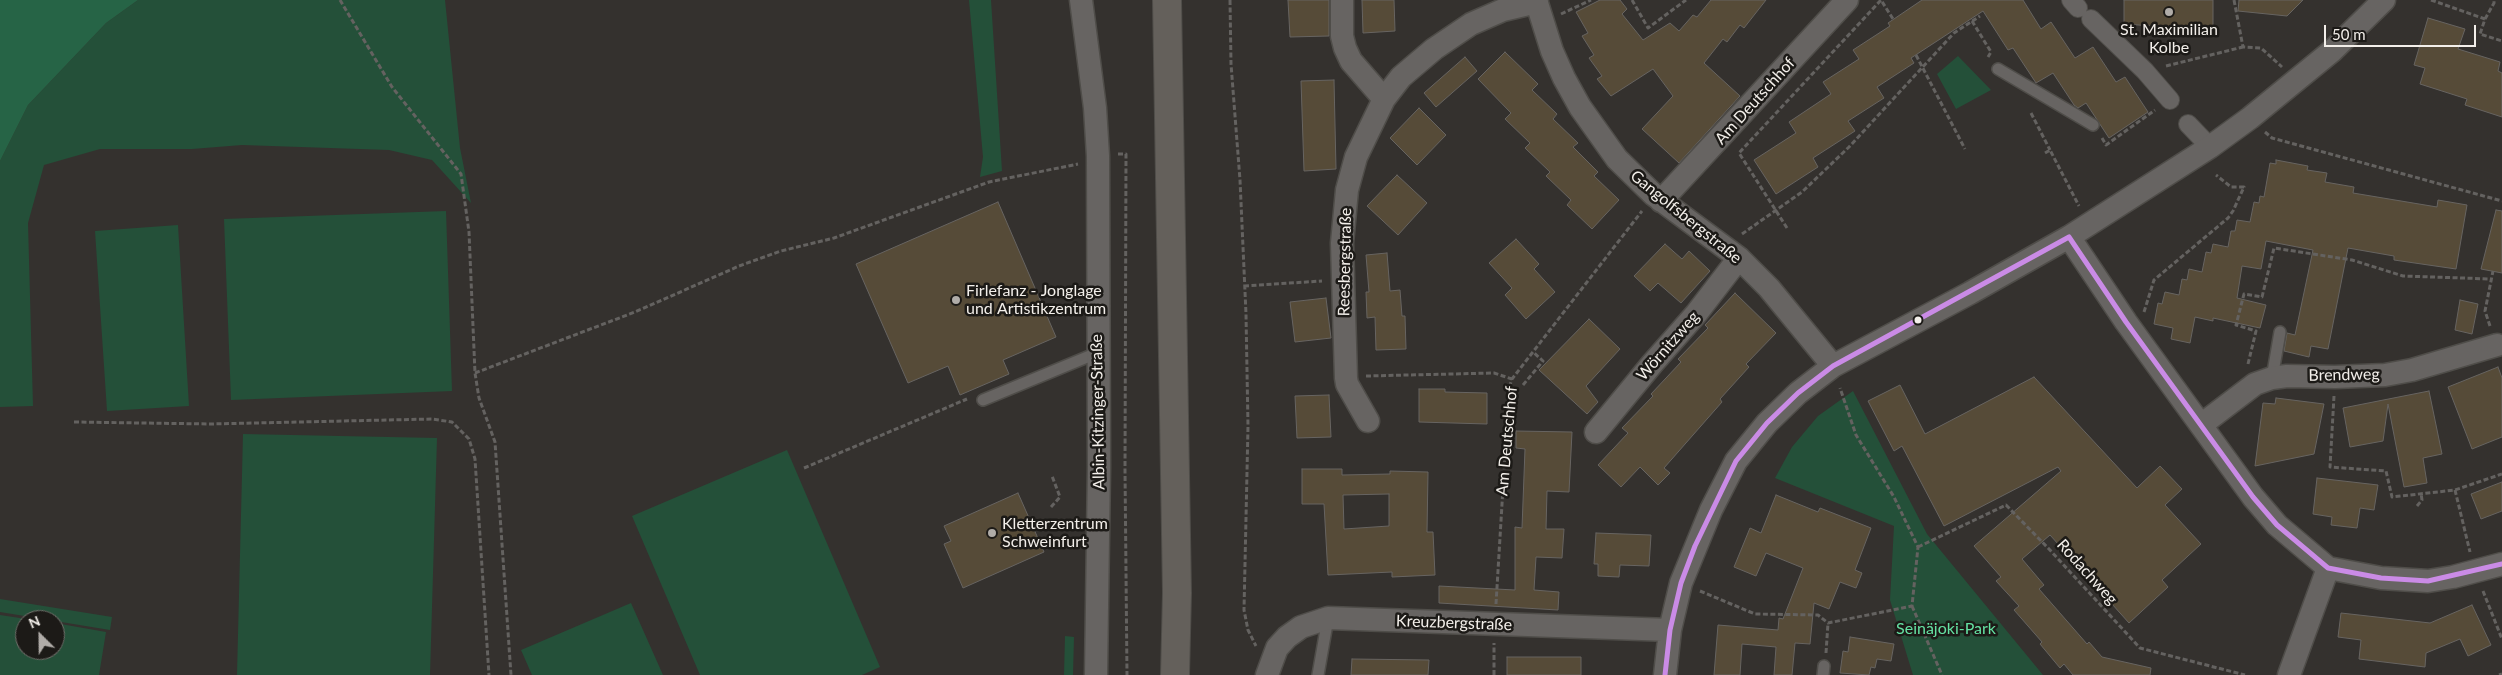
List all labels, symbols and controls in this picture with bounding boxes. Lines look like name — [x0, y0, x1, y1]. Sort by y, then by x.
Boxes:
marker: St. Maximilian Kolbe — [2163, 6, 2175, 18]
scale bar — [2327, 15, 2480, 47]
place label: St. Maximilian Kolbe — [2120, 20, 2218, 58]
text: 50 m — [2332, 25, 2366, 43]
street label: Am Deutschhof — [1711, 54, 1799, 148]
street label: Gangolfsbergstraße — [1627, 166, 1745, 268]
street label: Reesbergstraße — [1334, 207, 1356, 317]
place label: Firlefanz - Jonglage und Artistikzentrum — [966, 281, 1106, 319]
marker: Firlefanz - Jonglage und Artistikzentrum — [950, 294, 962, 306]
street label: Wörnitzweg — [1633, 307, 1703, 385]
unlabelled marker — [1913, 315, 1923, 325]
street label: Albin-Kitzinger-Straße — [1087, 334, 1109, 490]
street label: Brendweg — [2308, 365, 2380, 385]
street label: Am Deutschhof — [1493, 385, 1521, 497]
place label: Kletterzentrum Schweinfurt — [1002, 514, 1108, 552]
marker: Kletterzentrum Schweinfurt — [986, 527, 998, 539]
street label: Rodachweg — [2053, 535, 2121, 609]
north arrow — [15, 610, 65, 660]
street label: Kreuzbergstraße — [1396, 611, 1512, 635]
text: N — [26, 612, 43, 632]
park label: Seinäjoki-Park — [1896, 619, 1996, 639]

